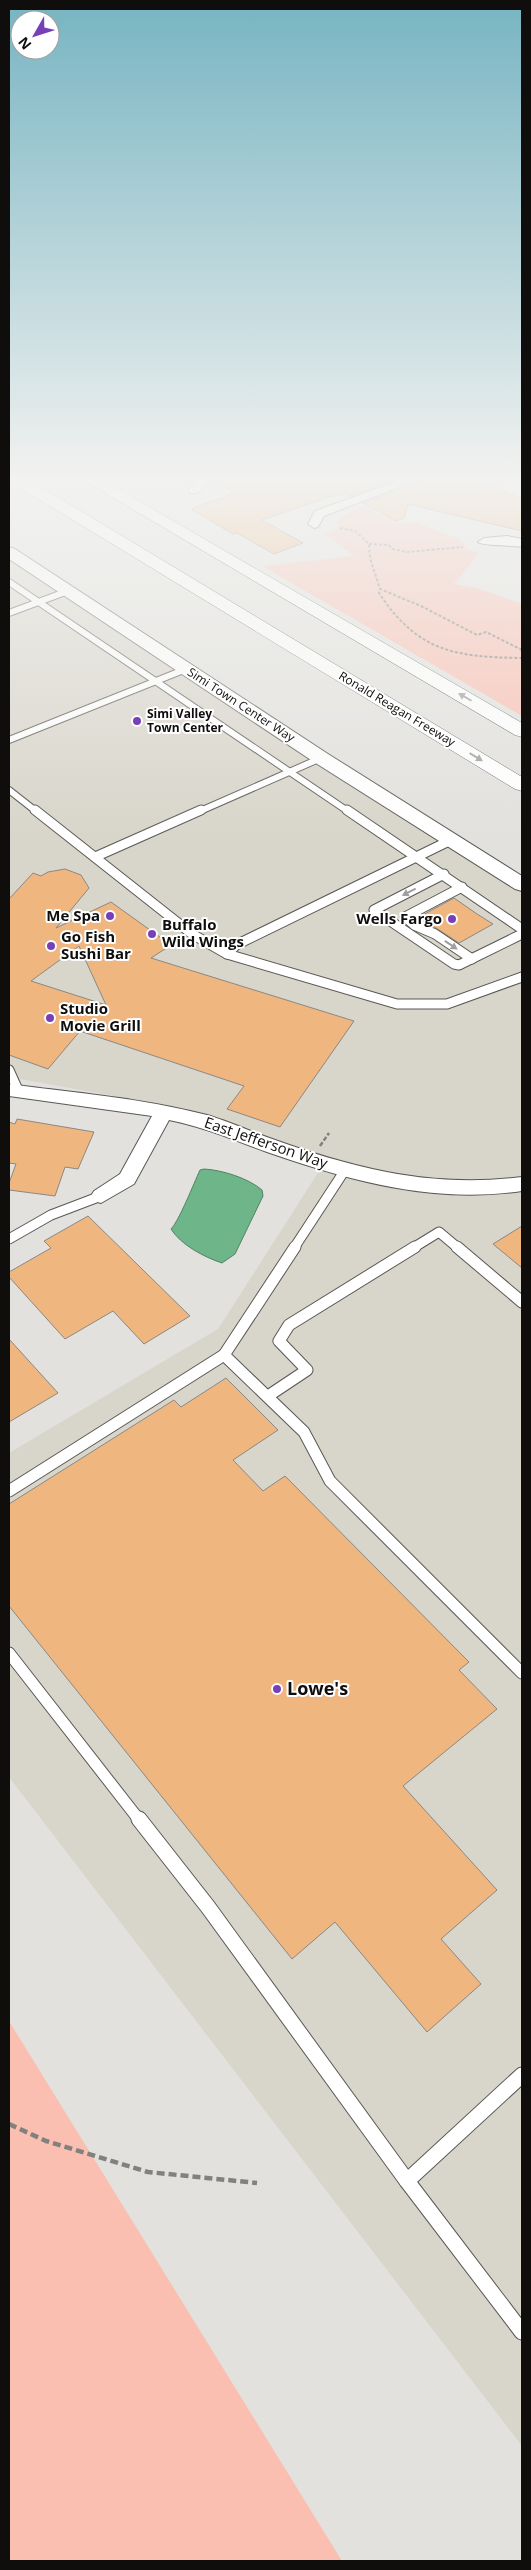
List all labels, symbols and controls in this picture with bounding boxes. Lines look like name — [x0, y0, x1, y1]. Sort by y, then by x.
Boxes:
north arrow — [10, 10, 60, 60]
text: N — [14, 33, 35, 54]
street label: Simi Town Center Way — [184, 663, 299, 746]
street label: Ronald Reagan Freeway — [336, 667, 460, 751]
one-way arrow — [458, 693, 472, 702]
place label: Simi Valley Town Center — [147, 705, 224, 736]
marker: Simi Valley Town Center — [131, 715, 143, 727]
one-way arrow — [470, 753, 483, 762]
one-way arrow — [402, 888, 416, 896]
place label: Me Spa — [46, 905, 100, 925]
place label: Wells Fargo — [356, 908, 442, 928]
marker: Me Spa — [104, 910, 116, 922]
marker: Wells Fargo — [446, 913, 458, 925]
place label: Buffalo Wild Wings — [162, 914, 244, 951]
place label: Go Fish Sushi Bar — [61, 926, 131, 963]
marker: Buffalo Wild Wings — [146, 928, 158, 940]
marker: Go Fish Sushi Bar — [45, 940, 57, 952]
one-way arrow — [444, 940, 458, 950]
place label: Studio Movie Grill — [60, 998, 141, 1035]
marker: Studio Movie Grill — [44, 1012, 56, 1024]
street label: East Jefferson Way — [202, 1112, 331, 1173]
place label: Lowe's — [287, 1676, 348, 1700]
marker: Lowe's — [271, 1683, 283, 1695]

